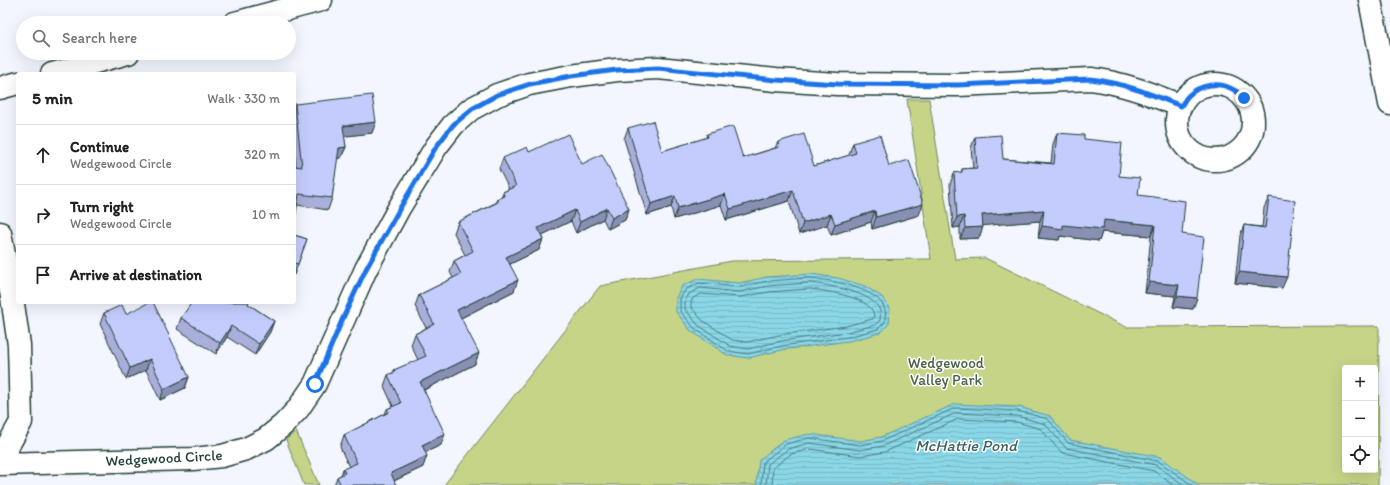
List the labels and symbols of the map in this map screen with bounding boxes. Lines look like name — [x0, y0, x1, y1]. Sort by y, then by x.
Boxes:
route end — [1235, 89, 1253, 107]
park label: Wedgewood Valley Park — [908, 354, 985, 389]
route start — [306, 375, 324, 393]
water label: McHattie Pond — [915, 436, 1018, 455]
street label: Wedgewood Circle — [105, 446, 223, 470]

